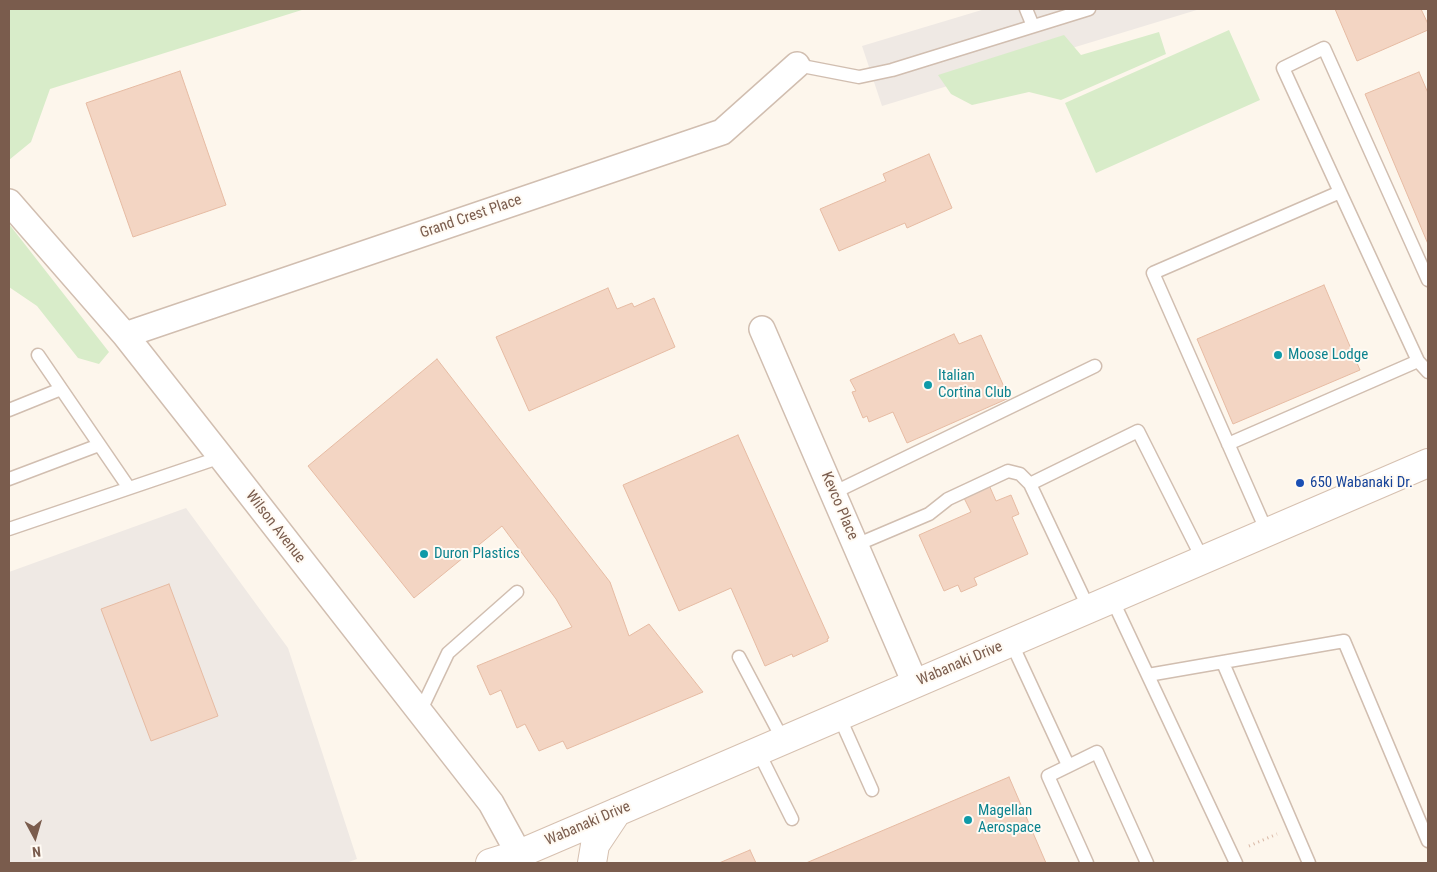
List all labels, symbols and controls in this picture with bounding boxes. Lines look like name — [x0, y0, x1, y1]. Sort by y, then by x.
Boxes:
street label: Grand Crest Place — [418, 191, 524, 243]
place label: Moose Lodge — [1288, 346, 1368, 364]
marker: Moose Lodge — [1272, 349, 1284, 361]
place label: Italian Cortina Club — [938, 367, 1011, 402]
marker: Italian Cortina Club — [922, 379, 934, 391]
street label: Kevco Place — [817, 469, 861, 543]
place label: 650 Wabanaki Dr. — [1310, 474, 1413, 492]
marker: 650 Wabanaki Dr. — [1294, 477, 1306, 489]
street label: Wilson Avenue — [241, 487, 309, 567]
place label: Duron Plastics — [434, 545, 520, 563]
marker: Duron Plastics — [418, 548, 430, 560]
street label: Wabanaki Drive — [915, 638, 1005, 690]
street label: Wabanaki Drive — [543, 798, 633, 850]
place label: Magellan Aerospace — [978, 802, 1041, 837]
north arrow — [10, 812, 60, 862]
marker: Magellan Aerospace — [962, 814, 974, 826]
text: N — [31, 844, 42, 860]

